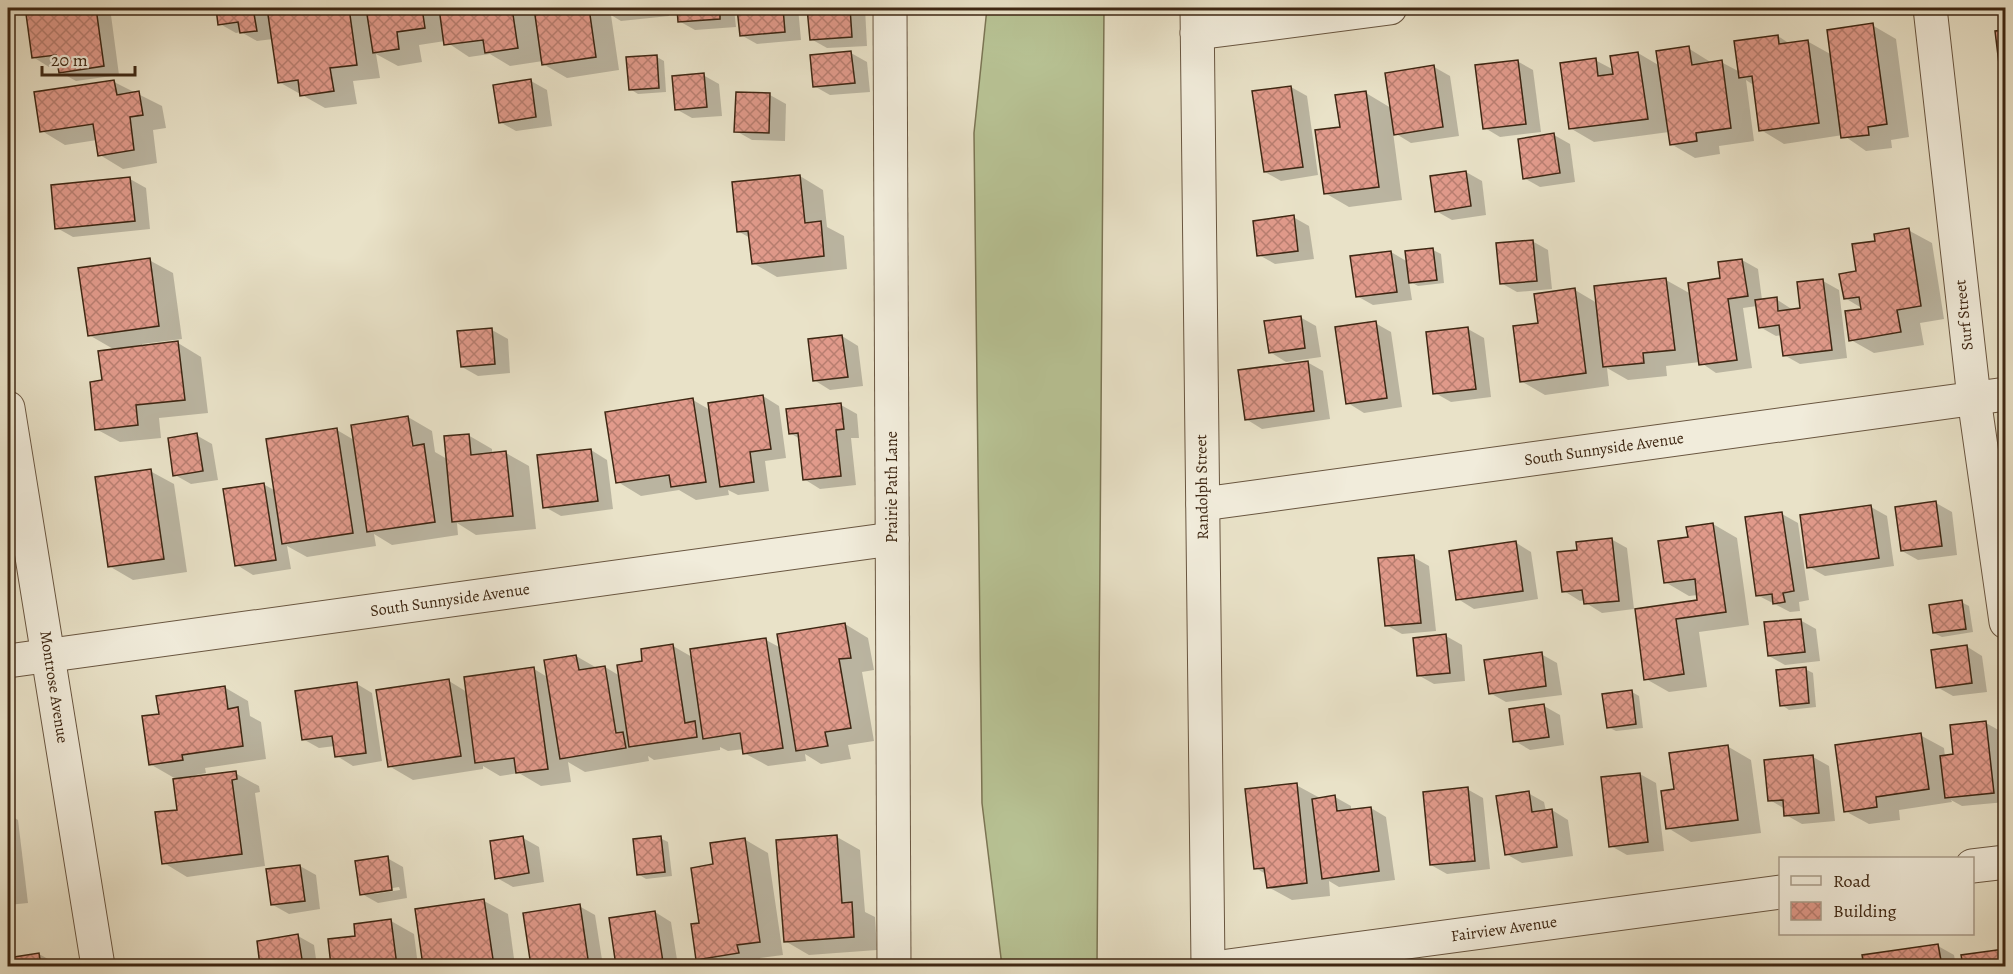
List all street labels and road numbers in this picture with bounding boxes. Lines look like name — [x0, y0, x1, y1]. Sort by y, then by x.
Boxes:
street label: Surf Street — [1949, 279, 1979, 351]
street label: South Sunnyside Avenue — [1523, 427, 1685, 471]
street label: Prairie Path Lane — [881, 431, 903, 543]
street label: Randolph Street — [1190, 434, 1214, 540]
street label: South Sunnyside Avenue — [369, 578, 531, 622]
street label: Montrose Avenue — [34, 629, 74, 745]
street label: Fairview Avenue — [1450, 911, 1558, 947]

